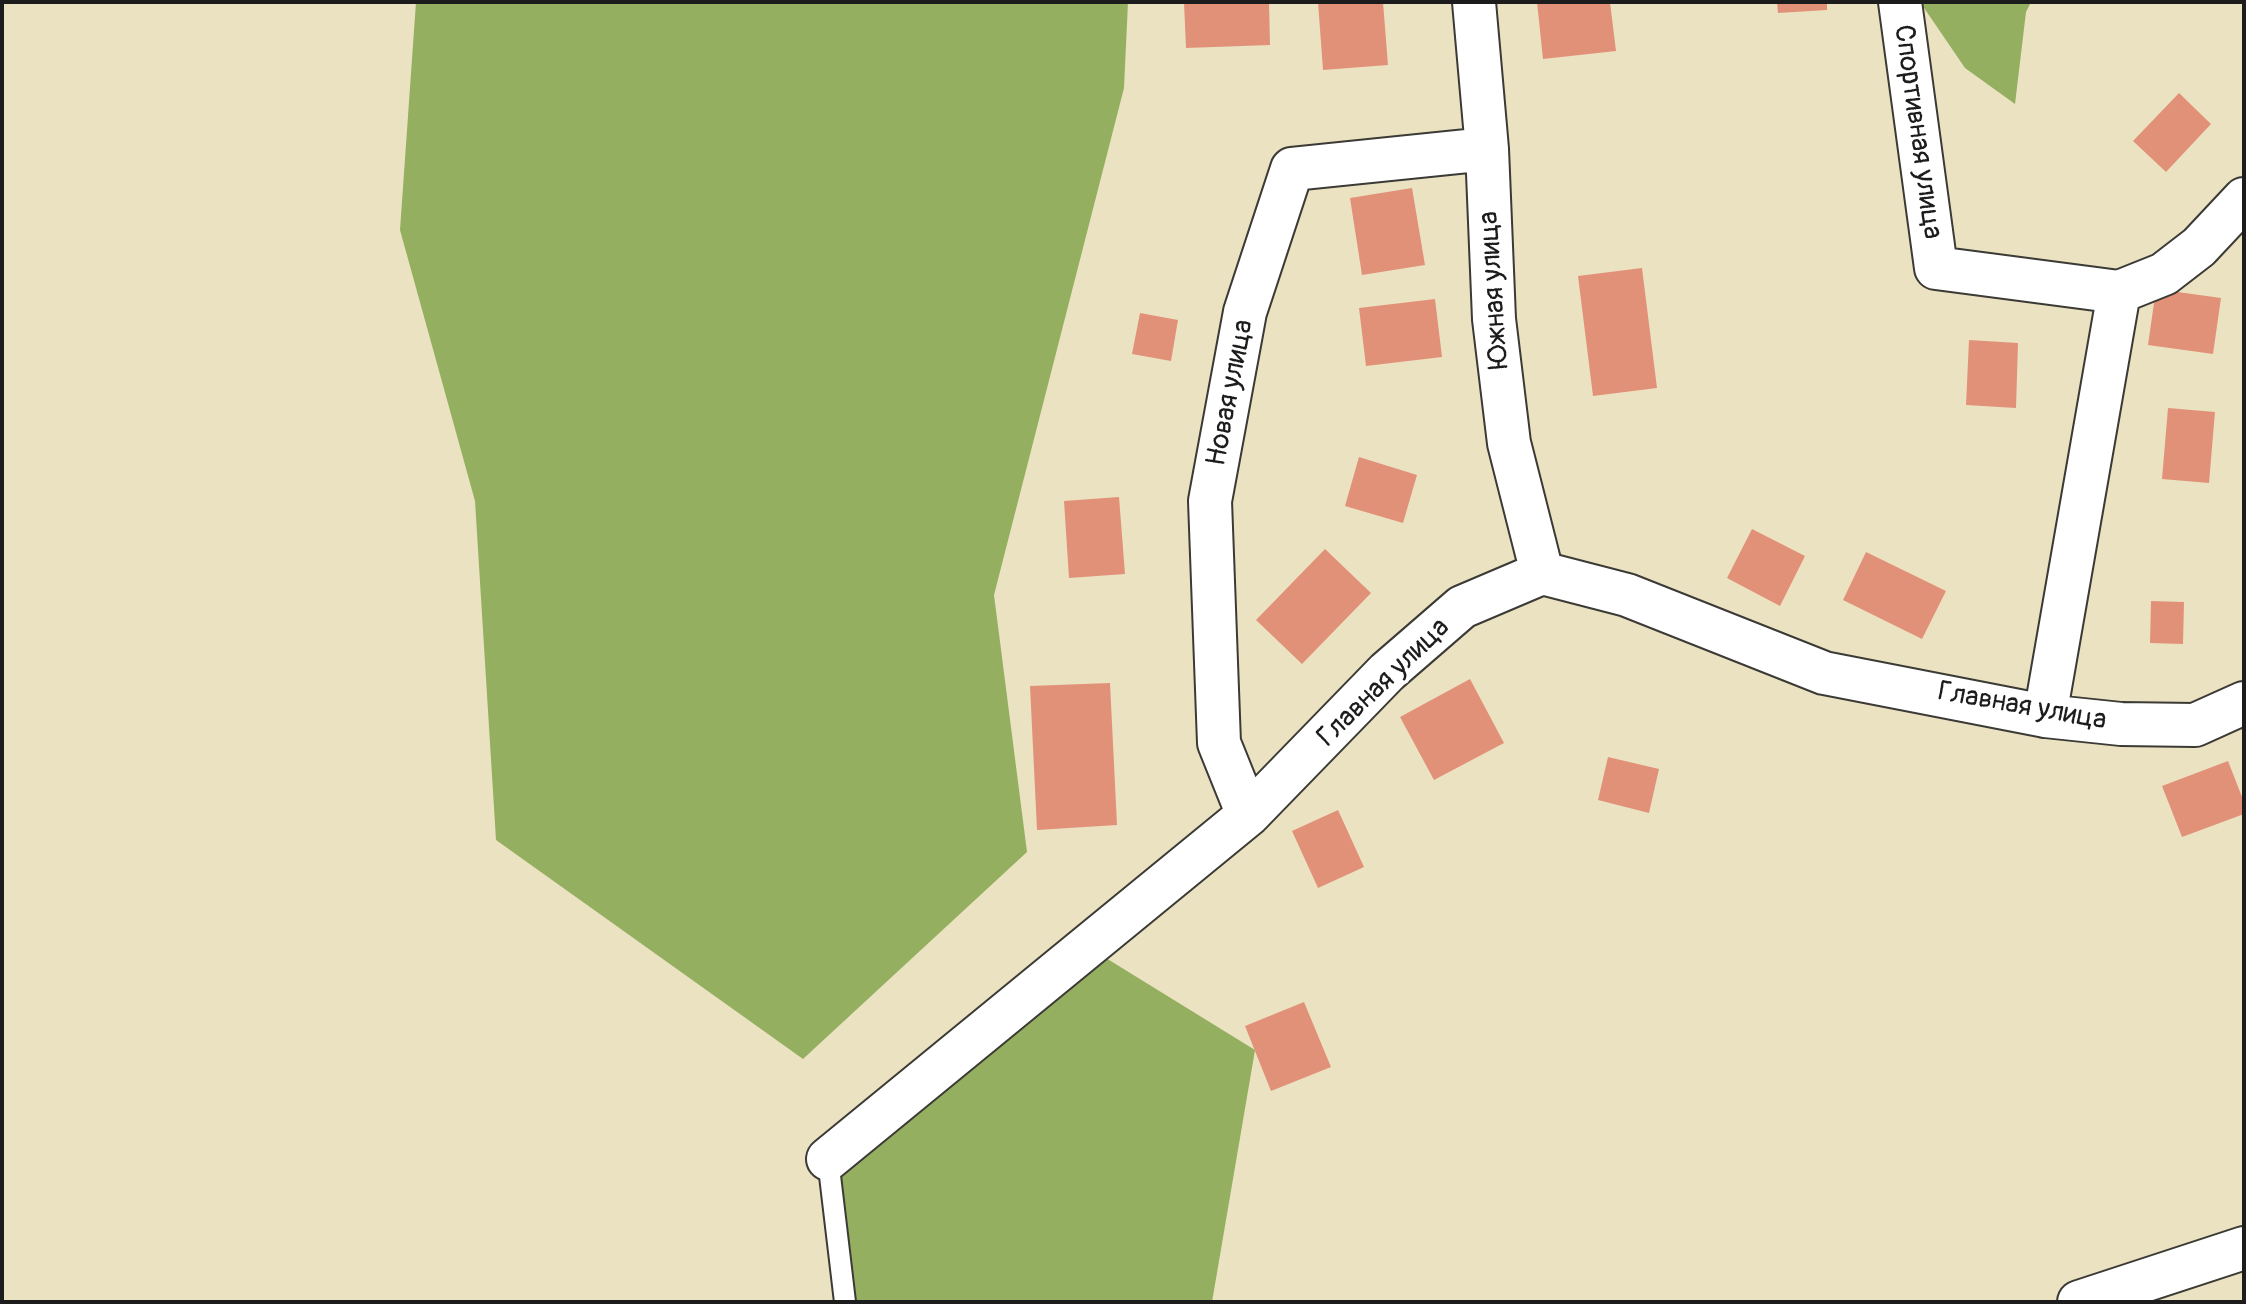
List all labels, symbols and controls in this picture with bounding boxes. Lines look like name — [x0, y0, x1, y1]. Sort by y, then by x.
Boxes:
street label: Спортивная улица — [1885, 23, 1949, 241]
street label: Южная улица — [1473, 210, 1517, 370]
street label: Новая улица — [1200, 317, 1262, 469]
street label: Главная улица — [1311, 612, 1457, 754]
street label: Главная улица — [1935, 676, 2109, 738]

